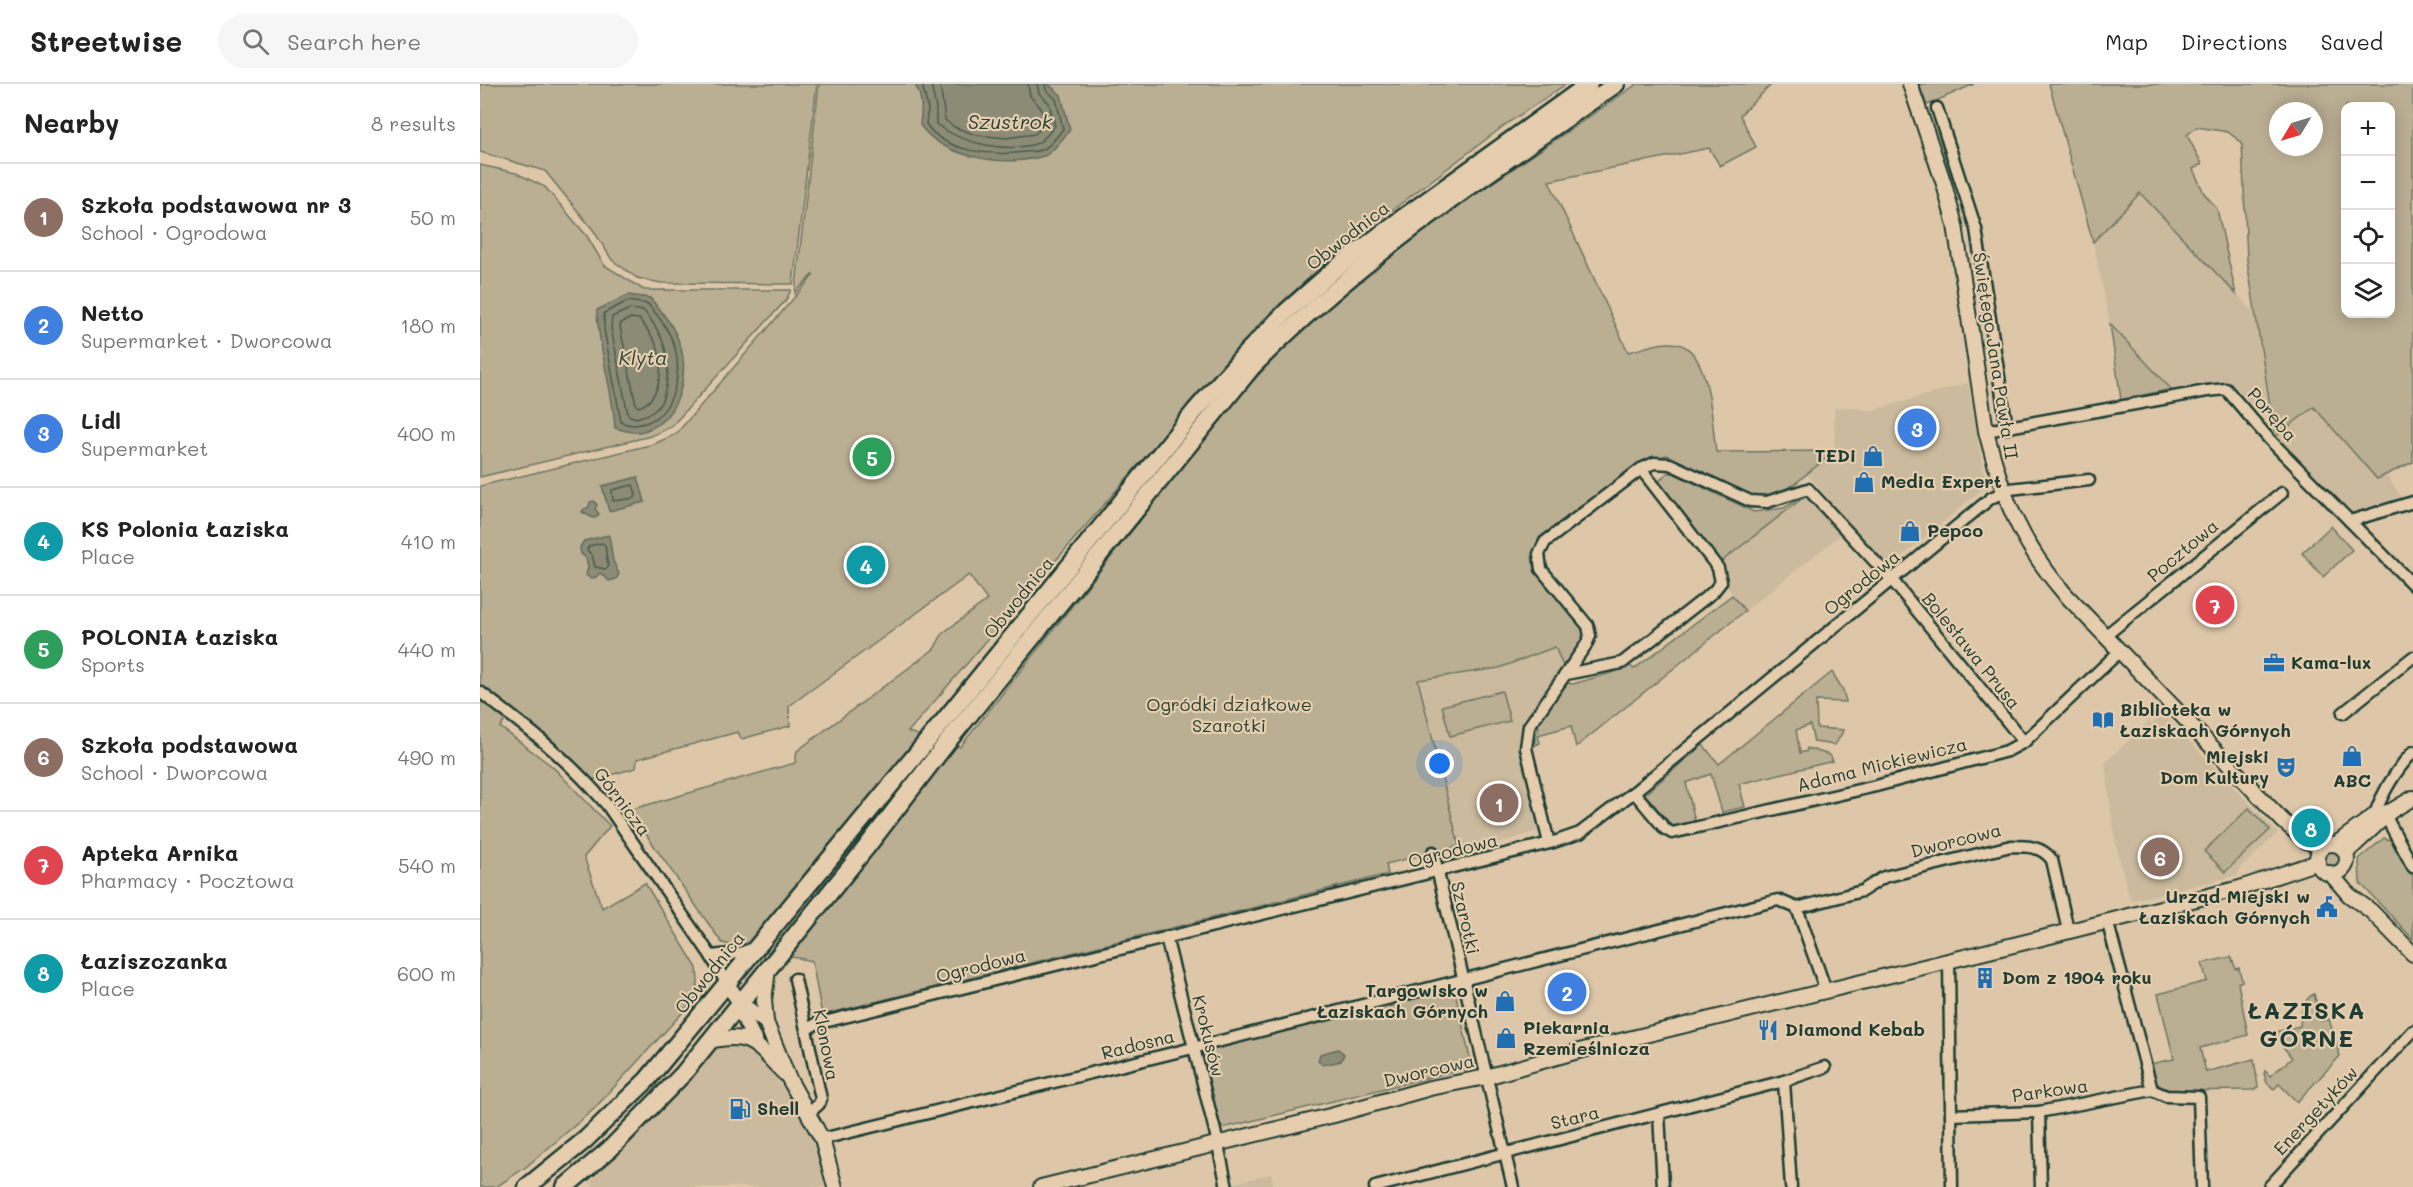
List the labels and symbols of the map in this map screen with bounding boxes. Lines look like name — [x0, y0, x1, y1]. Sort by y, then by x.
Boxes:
north arrow — [2269, 102, 2323, 156]
water label: Szustrok — [968, 108, 1053, 134]
street label: Obwodnica — [1301, 195, 1394, 275]
street label: Świętego Jana Pawła II — [1968, 251, 2024, 461]
water label: Klyta — [619, 344, 667, 370]
street label: Poręba — [2243, 382, 2303, 447]
pin: 3 — [1898, 406, 1936, 450]
pin: 5 — [852, 434, 892, 479]
place label: TEDi — [1815, 443, 1856, 467]
shop icon: TEDi — [1861, 444, 1885, 468]
place label: Media Expert — [1881, 469, 2002, 493]
shop icon: Media Expert — [1852, 470, 1876, 494]
street label: Pocztowa — [2142, 513, 2223, 587]
place label: Pepco — [1927, 518, 1983, 542]
shop icon: Pepco — [1898, 519, 1922, 543]
pin: 4 — [846, 542, 886, 588]
street label: Ogrodowa — [1818, 544, 1905, 620]
street label: Obwodnica — [978, 551, 1059, 643]
pin: 7 — [2196, 582, 2234, 628]
street label: Bolesława Prusa — [1917, 587, 2026, 714]
place label: Kama-lux — [2291, 650, 2371, 674]
office icon: Kama-lux — [2262, 651, 2286, 675]
park label: Ogródki działkowe Szarotki — [1146, 692, 1312, 737]
place label: Biblioteka w Łaziskach Górnych — [2119, 697, 2291, 742]
library icon: Biblioteka w Łaziskach Górnych — [2091, 708, 2115, 732]
street label: Adama Mickiewicza — [1794, 731, 1969, 797]
place label: Miejski Dom Kultury — [2160, 744, 2269, 789]
shop icon: ABC — [2340, 744, 2364, 768]
your location — [1425, 749, 1454, 778]
theatre icon: Miejski Dom Kultury — [2274, 755, 2298, 779]
street label: Górnicza — [589, 762, 657, 841]
place label: ABC — [2333, 768, 2371, 792]
pin: 1 — [1480, 780, 1518, 826]
pin: 8 — [2292, 806, 2330, 850]
street label: Dworcowa — [1908, 817, 2004, 863]
street label: Ogrodowa — [1405, 827, 1500, 873]
pin: 6 — [2140, 834, 2180, 880]
street label: Szarotki — [1446, 879, 1486, 957]
place label: Urząd Miejski w Łaziskach Górnych — [2138, 884, 2310, 929]
public building icon: Urząd Miejski w Łaziskach Górnych — [2315, 895, 2339, 919]
street label: Obwodnica — [669, 926, 750, 1018]
street label: Ogrodowa — [933, 942, 1028, 988]
place label: Dom z 1904 roku — [2002, 965, 2152, 989]
building icon: Dom z 1904 roku — [1973, 966, 1997, 990]
pin: 2 — [1548, 970, 1586, 1014]
place label: Targowisko w Łaziskach Górnych — [1316, 978, 1488, 1023]
shop icon: Targowisko w Łaziskach Górnych — [1493, 989, 1517, 1013]
street label: Krokusów — [1187, 992, 1231, 1079]
district label: ŁAZISKA GÓRNE — [2247, 994, 2366, 1053]
street label: Klonowa — [808, 1007, 846, 1082]
place label: Piekarnia Rzemieślnicza — [1523, 1015, 1650, 1060]
place label: Diamond Kebab — [1785, 1017, 1925, 1041]
restaurant icon: Diamond Kebab — [1756, 1018, 1780, 1042]
street label: Radosna — [1099, 1023, 1177, 1065]
shop icon: Piekarnia Rzemieślnicza — [1494, 1026, 1518, 1050]
street label: Dworcowa — [1381, 1048, 1477, 1092]
street label: Energetyków — [2268, 1061, 2363, 1160]
street label: Parkowa — [2010, 1073, 2089, 1107]
place label: Shell — [757, 1096, 799, 1120]
fuel station icon: Shell — [728, 1097, 752, 1121]
street label: Stara — [1548, 1099, 1602, 1135]

